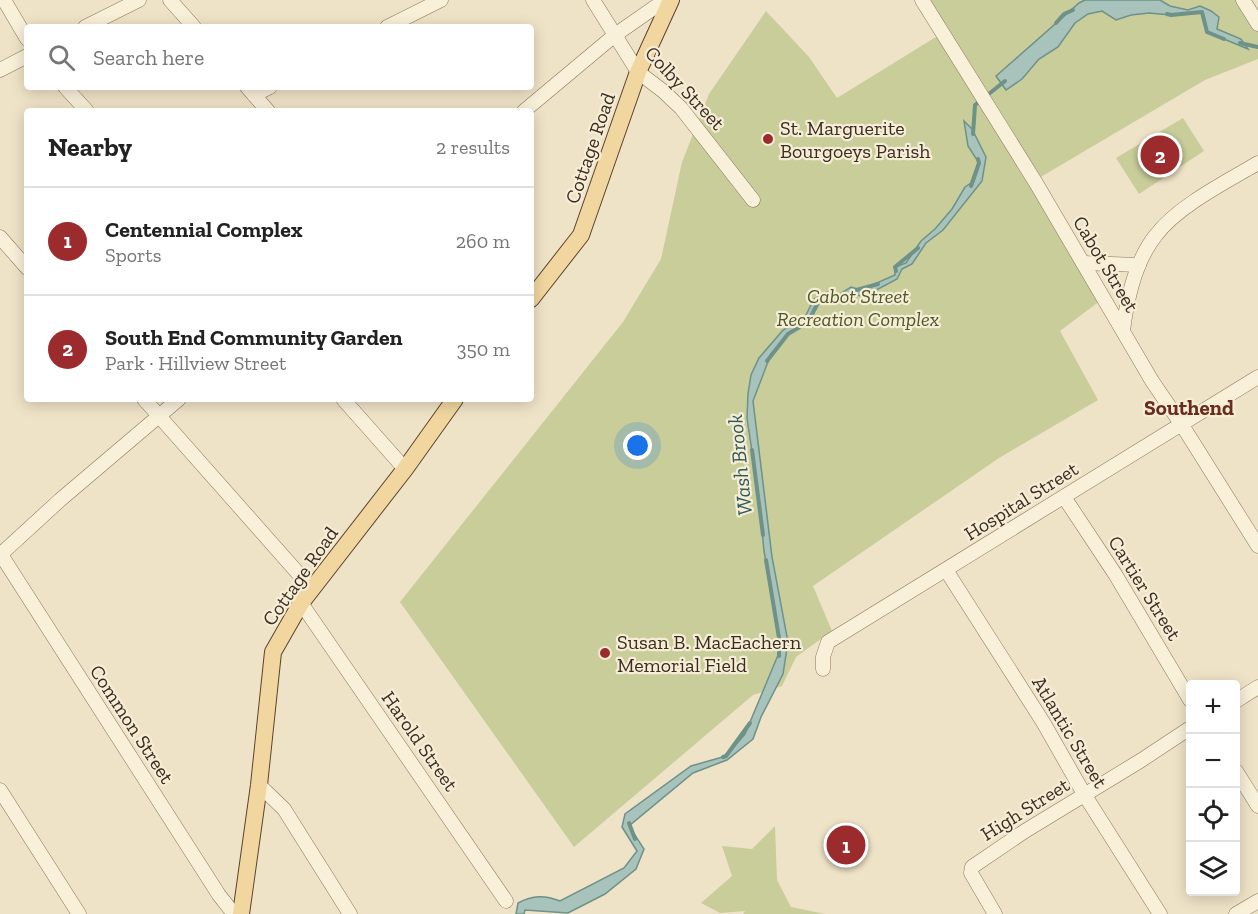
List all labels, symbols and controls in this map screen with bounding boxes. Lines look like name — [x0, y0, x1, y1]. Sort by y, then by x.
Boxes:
search box — [24, 24, 534, 90]
icon: search — [45, 41, 78, 74]
street label: Colby Street — [640, 41, 730, 135]
text: Search here — [93, 44, 204, 71]
street label: Cottage Road — [560, 89, 620, 207]
place label: St. Marguerite Bourgoeys Parish — [780, 116, 931, 163]
text: Nearby — [48, 131, 132, 163]
marker: St. Marguerite Bourgoeys Parish — [761, 132, 775, 146]
pin: 2 — [1140, 132, 1180, 178]
text: 2 results — [436, 135, 510, 159]
street label: Cabot Street — [1068, 211, 1144, 317]
text: Centennial Complex — [105, 216, 303, 243]
text: 1 — [63, 229, 72, 253]
text: 260 m — [456, 229, 510, 253]
text: Sports — [105, 243, 162, 267]
park label: Cabot Street Recreation Complex — [777, 284, 940, 331]
text: South End Community Garden — [105, 324, 403, 351]
text: 2 — [62, 337, 73, 361]
text: 350 m — [457, 337, 510, 361]
text: Park · Hillview Street — [105, 351, 286, 375]
district label: Southend — [1144, 395, 1234, 420]
water label: Wash Brook — [722, 413, 757, 517]
your location — [623, 431, 652, 460]
street label: Hospital Street — [960, 456, 1083, 546]
street label: Cottage Road — [257, 522, 343, 630]
street label: Cartier Street — [1103, 531, 1187, 645]
place label: Susan B. MacEachern Memorial Field — [617, 630, 802, 677]
marker: Susan B. MacEachern Memorial Field — [598, 646, 612, 660]
street label: Common Street — [85, 660, 180, 788]
street label: Atlantic Street — [1027, 672, 1113, 793]
map controls — [1186, 680, 1240, 896]
button: + — [1186, 680, 1240, 734]
street label: Harold Street — [377, 686, 464, 796]
button: − — [1186, 734, 1240, 788]
street label: High Street — [976, 772, 1074, 846]
button: locate — [1186, 788, 1240, 842]
pin: 1 — [826, 822, 866, 868]
button: layers — [1186, 842, 1240, 896]

